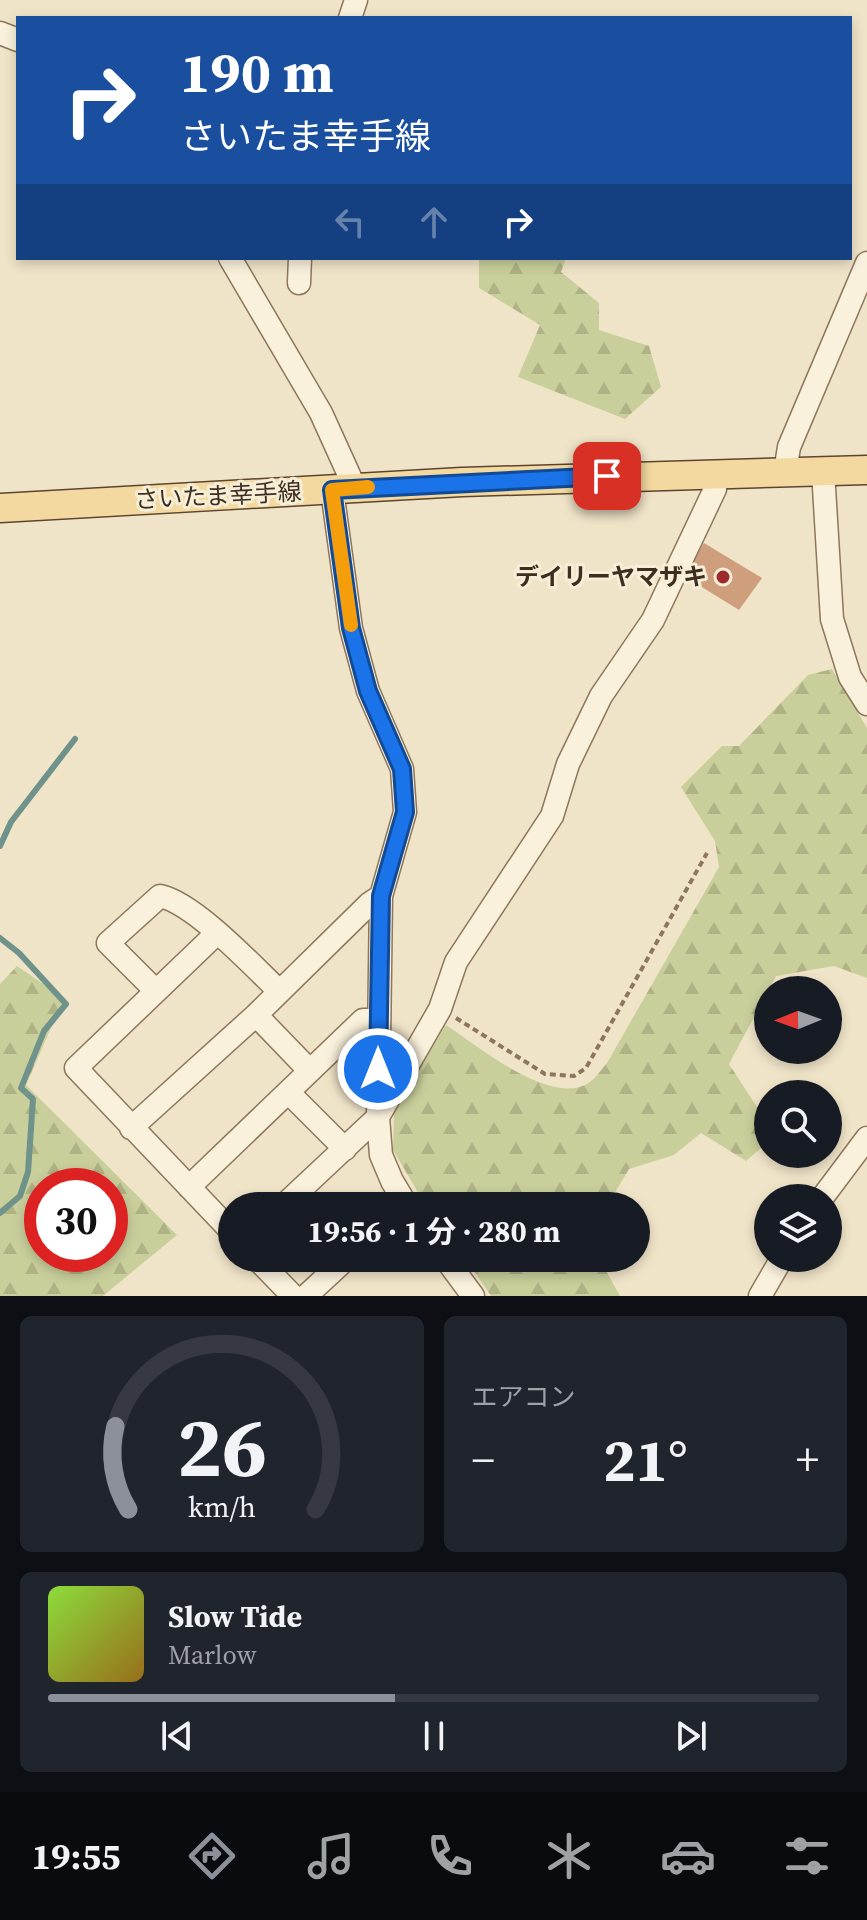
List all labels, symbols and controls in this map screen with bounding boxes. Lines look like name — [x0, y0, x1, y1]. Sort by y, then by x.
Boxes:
text: 190 m — [180, 34, 334, 111]
icon: right — [48, 48, 152, 152]
text: さいたま幸手線 — [180, 112, 431, 161]
icon: left — [328, 200, 372, 244]
icon: ahead — [412, 200, 456, 244]
icon: right — [496, 200, 540, 244]
pin — [573, 442, 641, 510]
icon: arrive — [585, 454, 629, 498]
street label: さいたま幸手線 — [134, 475, 302, 516]
place label: デイリーヤマザキ — [515, 560, 707, 593]
marker: デイリーヤマザキ — [714, 568, 732, 586]
north arrow — [754, 976, 842, 1064]
map controls — [754, 976, 842, 1272]
position arrow — [336, 1027, 420, 1111]
button: search — [754, 1080, 842, 1168]
speed limit sign: 30 — [24, 1168, 128, 1272]
button: layers — [754, 1184, 842, 1272]
text: 19:56 · 1 分 · 280 m — [308, 1211, 560, 1252]
text: エアコン — [472, 1379, 576, 1415]
text: 26 — [177, 1390, 267, 1504]
text: 21° — [603, 1419, 688, 1501]
text: − — [472, 1429, 495, 1490]
text: + — [796, 1429, 819, 1490]
text: km/h — [188, 1487, 256, 1527]
text: Slow Tide — [168, 1596, 302, 1637]
text: Marlow — [168, 1637, 257, 1673]
icon: previous — [155, 1714, 199, 1758]
icon: pause — [412, 1714, 456, 1758]
icon: next — [669, 1714, 713, 1758]
icon: directions — [184, 1828, 240, 1884]
icon: music — [303, 1828, 359, 1884]
icon: phone — [422, 1828, 478, 1884]
icon: climate — [541, 1828, 597, 1884]
icon: car — [660, 1828, 716, 1884]
icon: filters — [779, 1828, 835, 1884]
text: 19:55 — [32, 1832, 120, 1881]

